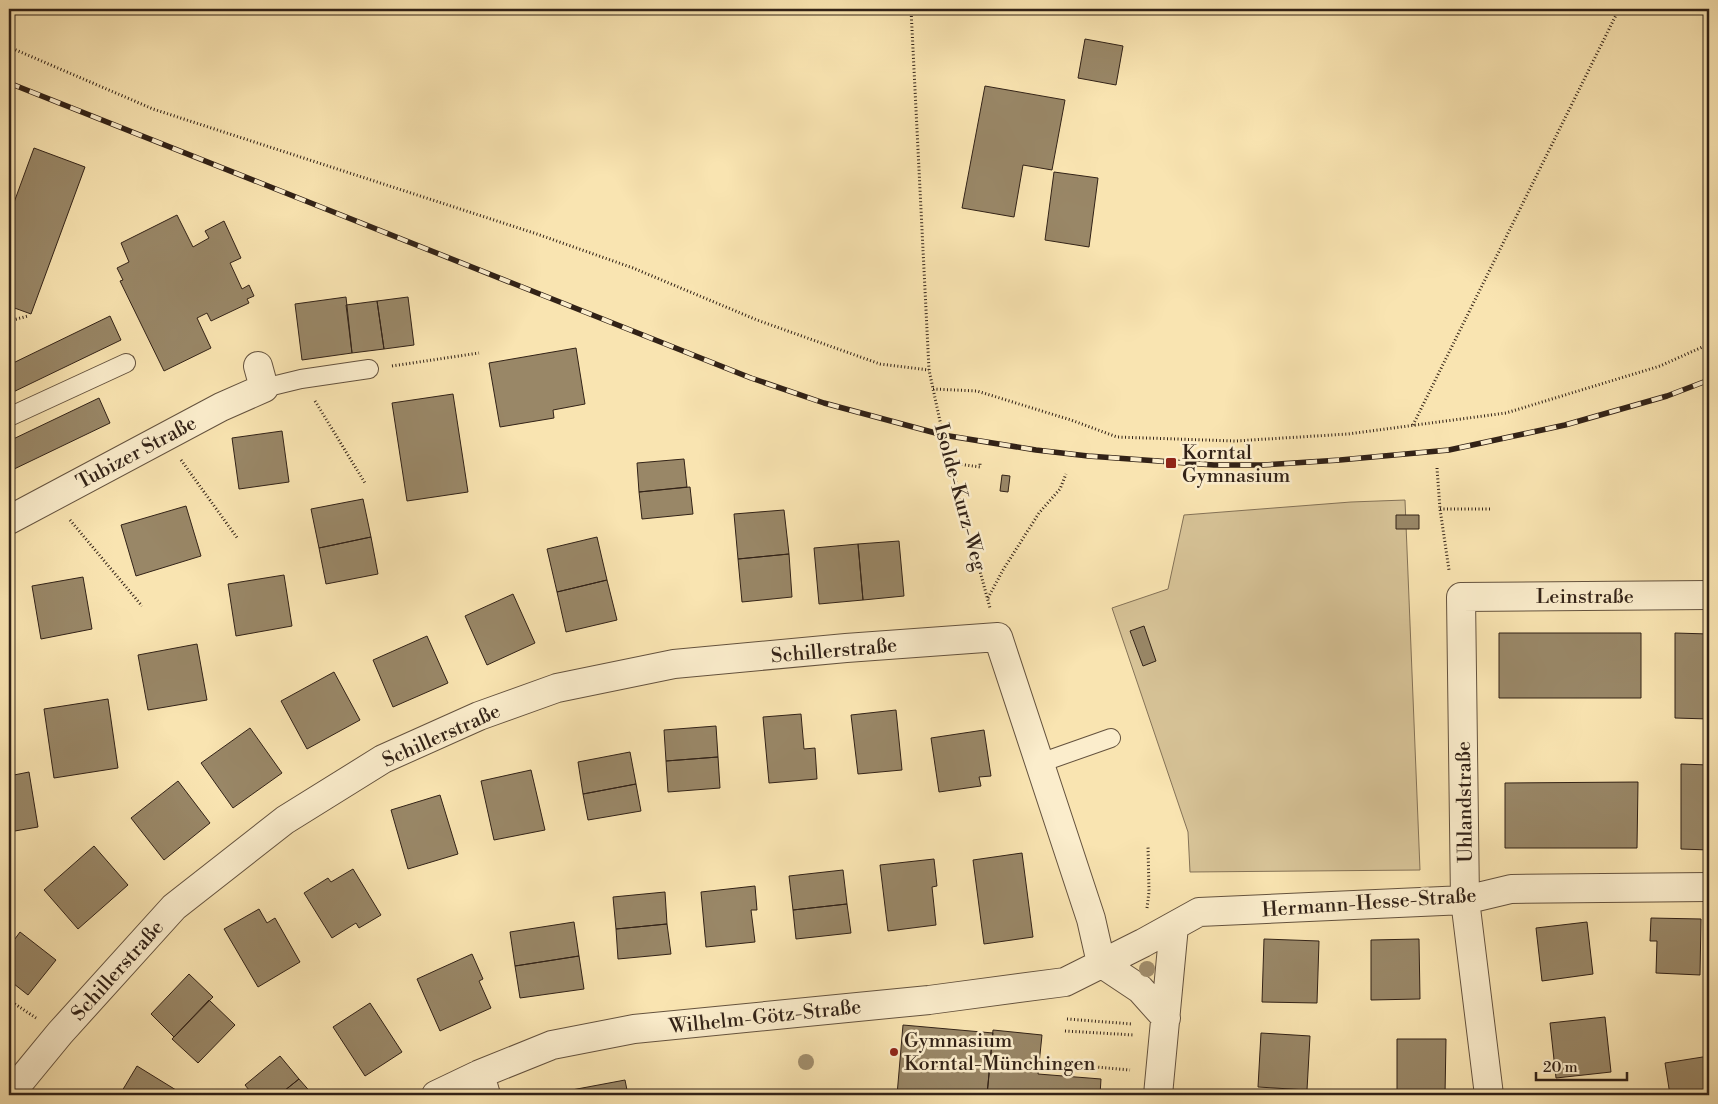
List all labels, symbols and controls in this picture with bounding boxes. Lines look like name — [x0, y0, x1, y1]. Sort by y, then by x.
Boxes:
street label: Tubizer Straße — [72, 411, 201, 496]
street label: Isolde-Kurz-Weg — [928, 421, 991, 574]
place label: Korntal Gymnasium — [1182, 441, 1291, 489]
marker: Korntal Gymnasium — [1164, 456, 1178, 470]
street label: Leinstraße — [1536, 585, 1634, 610]
street label: Schillerstraße — [770, 634, 898, 669]
street label: Schillerstraße — [379, 699, 504, 774]
street label: Uhlandstraße — [1452, 741, 1479, 863]
street label: Hermann-Hesse-Straße — [1261, 884, 1477, 923]
street label: Schillerstraße — [66, 916, 170, 1026]
street label: Wilhelm-Götz-Straße — [667, 995, 863, 1040]
place label: Gymnasium Korntal-Münchingen — [904, 1029, 1095, 1077]
marker: Gymnasium Korntal-Münchingen — [888, 1046, 900, 1058]
scale bar — [1536, 1049, 1627, 1081]
text: 20 m — [1543, 1058, 1578, 1077]

